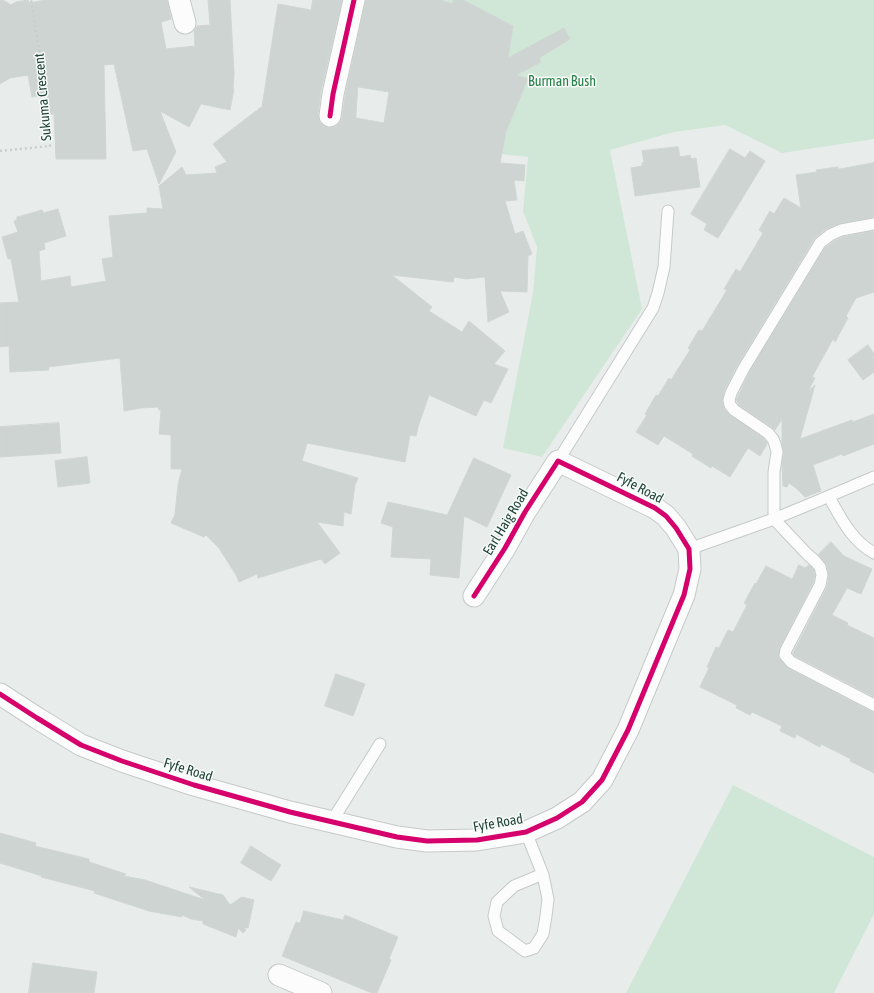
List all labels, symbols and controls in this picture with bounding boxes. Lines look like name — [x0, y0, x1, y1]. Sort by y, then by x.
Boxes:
street label: Sukuma Crescent — [31, 52, 55, 142]
park label: Burman Bush — [528, 74, 596, 90]
street label: Fyfe Road — [614, 469, 666, 507]
street label: Earl Haig Road — [480, 486, 532, 558]
street label: Fyfe Road — [162, 755, 214, 785]
street label: Fyfe Road — [472, 810, 524, 836]

